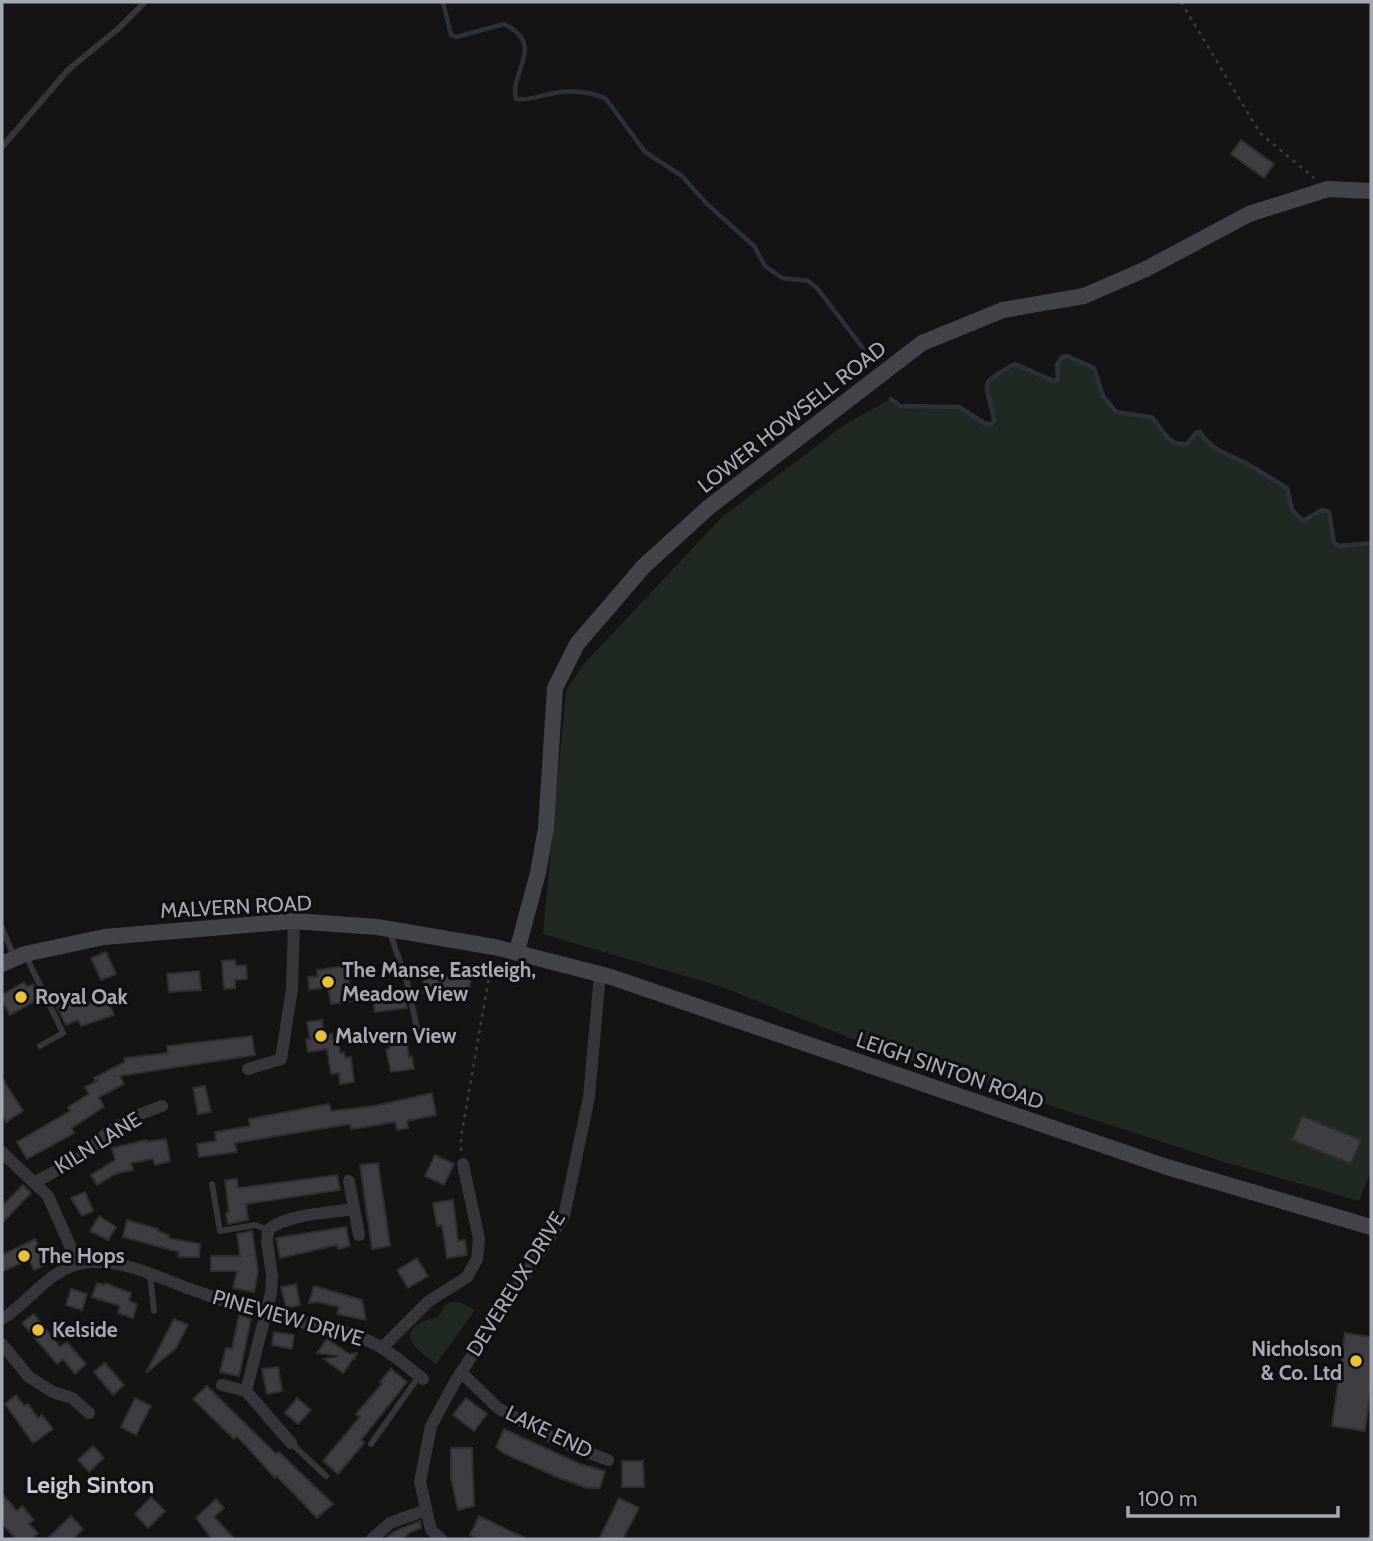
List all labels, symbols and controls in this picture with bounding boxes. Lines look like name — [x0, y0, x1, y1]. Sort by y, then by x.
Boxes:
street label: LOWER HOWSELL ROAD — [693, 335, 891, 498]
street label: MALVERN ROAD — [160, 890, 312, 923]
place label: The Manse, Eastleigh, Meadow View — [342, 957, 536, 1006]
marker: The Manse, Eastleigh, Meadow View — [320, 974, 336, 990]
place label: Royal Oak — [35, 984, 129, 1009]
marker: Royal Oak — [13, 989, 29, 1005]
place label: Malvern View — [335, 1023, 457, 1048]
street label: LEIGH SINTON ROAD — [853, 1027, 1047, 1114]
marker: Malvern View — [313, 1028, 329, 1044]
street label: KILN LANE — [50, 1106, 146, 1179]
street label: DEVEREUX DRIVE — [461, 1207, 570, 1361]
place label: The Hops — [38, 1243, 125, 1268]
marker: The Hops — [16, 1248, 32, 1264]
street label: PINEVIEW DRIVE — [210, 1284, 367, 1351]
place label: Kelside — [52, 1317, 118, 1342]
marker: Kelside — [30, 1322, 46, 1338]
place label: Nicholson & Co. Ltd — [1251, 1336, 1342, 1385]
marker: Nicholson & Co. Ltd — [1348, 1353, 1364, 1369]
street label: LAKE END — [502, 1400, 597, 1463]
district label: Leigh Sinton — [26, 1470, 154, 1499]
scale bar — [1128, 1474, 1338, 1518]
text: 100 m — [1138, 1486, 1197, 1511]

